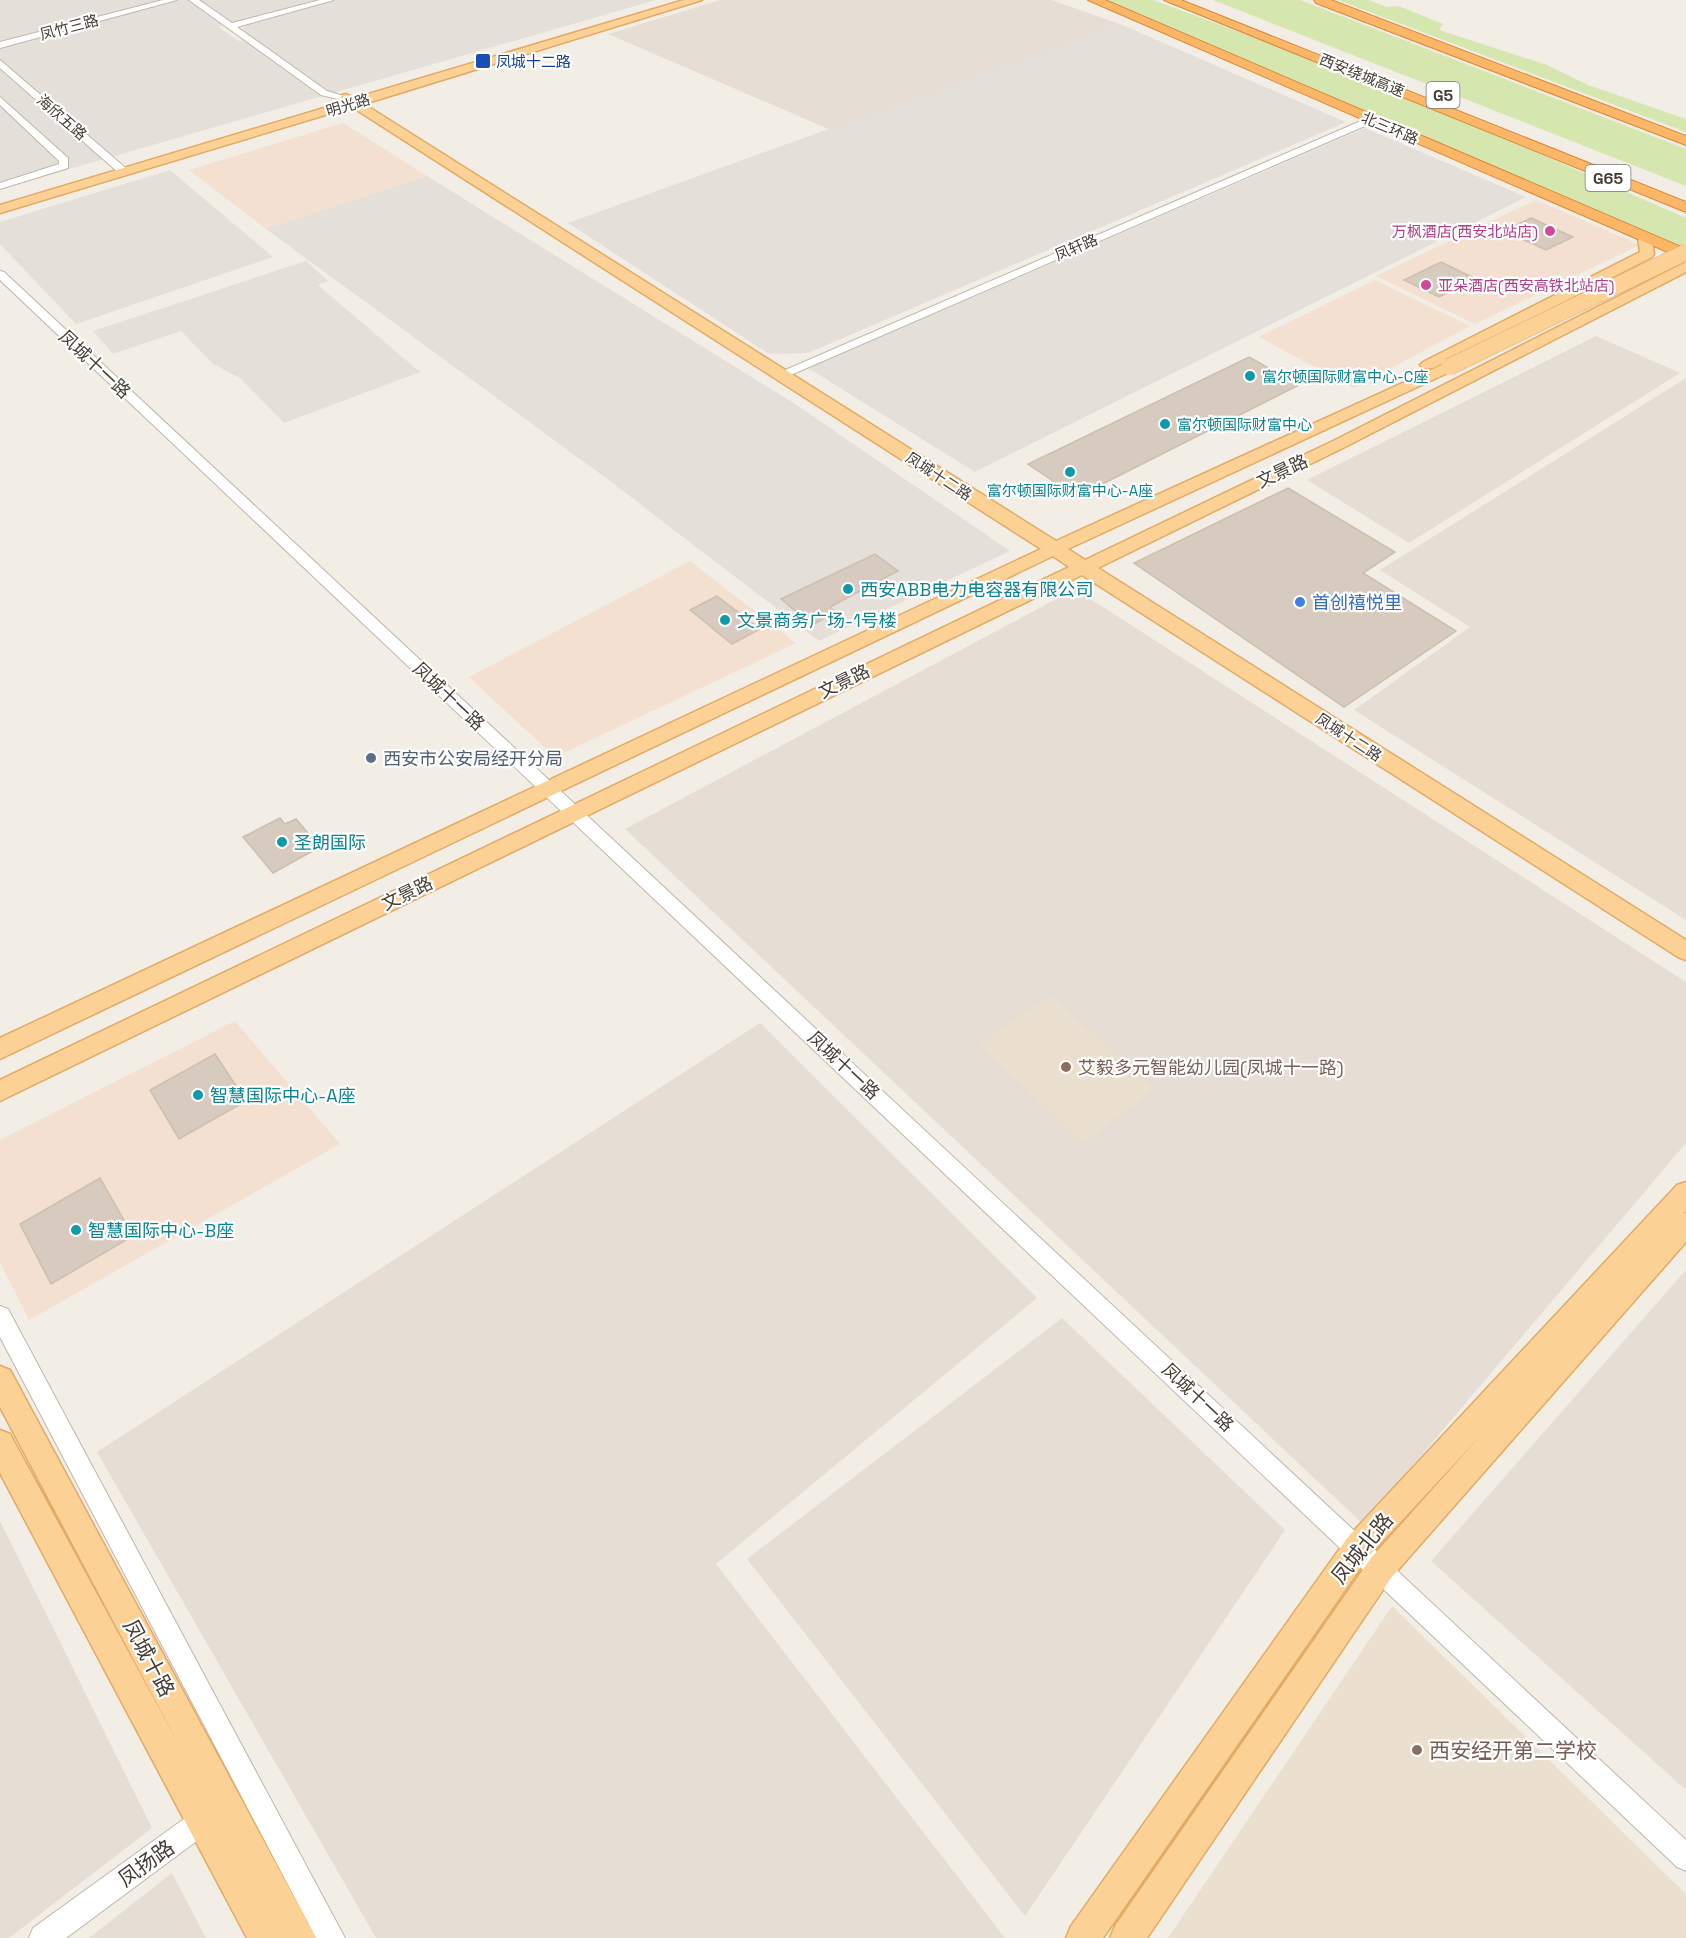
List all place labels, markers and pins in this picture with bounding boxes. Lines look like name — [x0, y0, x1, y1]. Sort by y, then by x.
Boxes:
marker: 凤城十二路 — [474, 52, 492, 70]
place label: 凤城十二路 — [496, 52, 571, 71]
place label: 万枫酒店(西安北站店) — [1392, 222, 1538, 242]
marker: 万枫酒店(西安北站店) — [1543, 224, 1557, 238]
place label: 亚朵酒店(西安高铁北站店) — [1438, 276, 1614, 296]
marker: 亚朵酒店(西安高铁北站店) — [1419, 278, 1433, 292]
place label: 富尔顿国际财富中心-C座 — [1262, 367, 1428, 386]
marker: 富尔顿国际财富中心-C座 — [1243, 369, 1257, 383]
place label: 富尔顿国际财富中心 — [1177, 415, 1312, 434]
marker: 富尔顿国际财富中心 — [1158, 417, 1172, 431]
marker: 富尔顿国际财富中心-A座 — [1063, 465, 1077, 479]
place label: 富尔顿国际财富中心-A座 — [987, 481, 1153, 500]
place label: 西安ABB电力电容器有限公司 — [860, 578, 1093, 601]
marker: 西安ABB电力电容器有限公司 — [841, 582, 855, 596]
place label: 首创禧悦里 — [1312, 591, 1402, 614]
marker: 首创禧悦里 — [1293, 595, 1307, 609]
place label: 文景商务广场-1号楼 — [737, 609, 897, 632]
marker: 文景商务广场-1号楼 — [718, 613, 732, 627]
place label: 西安市公安局经开分局 — [383, 747, 563, 770]
marker: 西安市公安局经开分局 — [364, 751, 378, 765]
place label: 圣朗国际 — [294, 831, 366, 854]
marker: 圣朗国际 — [275, 835, 289, 849]
place label: 艾毅多元智能幼儿园(凤城十一路) — [1078, 1056, 1344, 1079]
marker: 艾毅多元智能幼儿园(凤城十一路) — [1059, 1060, 1073, 1074]
place label: 智慧国际中心-A座 — [210, 1084, 356, 1107]
marker: 智慧国际中心-A座 — [191, 1088, 205, 1102]
place label: 智慧国际中心-B座 — [88, 1219, 234, 1242]
marker: 智慧国际中心-B座 — [69, 1223, 83, 1237]
place label: 西安经开第二学校 — [1429, 1737, 1597, 1764]
marker: 西安经开第二学校 — [1410, 1743, 1424, 1757]

